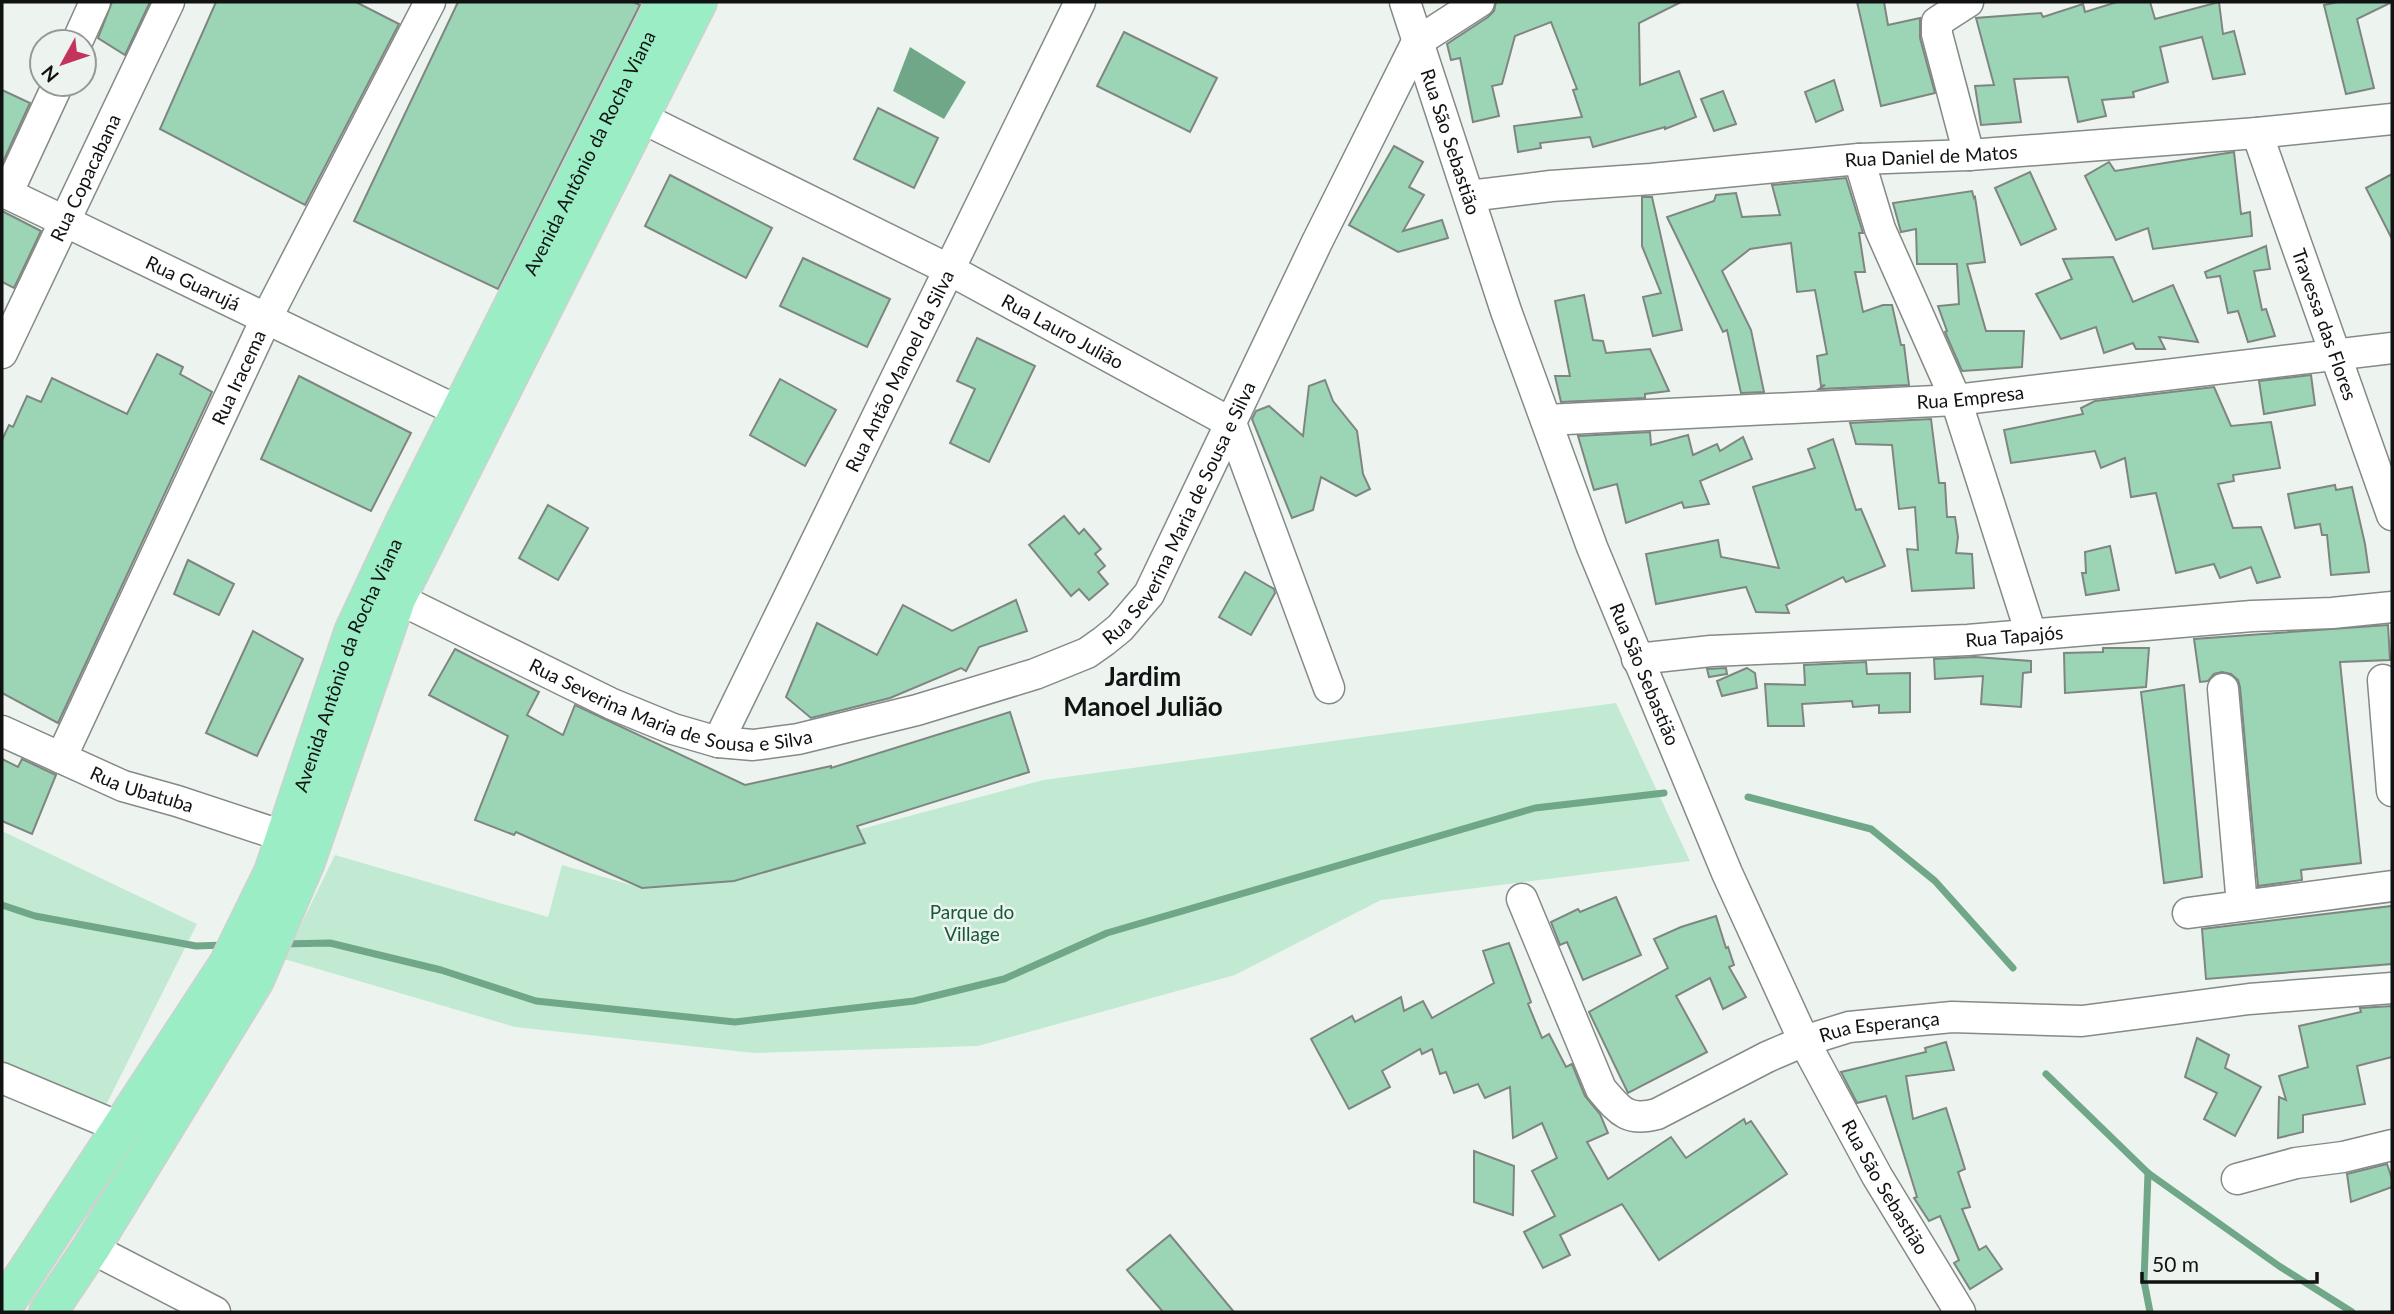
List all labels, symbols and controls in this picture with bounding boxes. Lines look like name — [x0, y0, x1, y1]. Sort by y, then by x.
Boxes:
street label: Avenida Antônio da Rocha Viana — [518, 27, 660, 279]
north arrow — [28, 28, 98, 98]
text: N — [36, 61, 63, 87]
street label: Rua São Sebastião — [1417, 66, 1486, 218]
street label: Rua Copacabana — [45, 110, 125, 245]
street label: Rua Daniel de Matos — [1844, 139, 2018, 171]
street label: Travessa das Flores — [2288, 245, 2363, 403]
street label: Rua Guarujá — [142, 250, 244, 315]
street label: Rua Antão Manoel da Silva — [840, 266, 958, 476]
street label: Rua Lauro Julião — [998, 288, 1128, 373]
street label: Rua Iracema — [206, 326, 270, 428]
street label: Rua Severina Maria de Sousa e Silva — [1097, 378, 1260, 649]
street label: Rua Empresa — [1916, 380, 2025, 413]
street label: Avenida Antônio da Rocha Viana — [289, 534, 406, 795]
street label: Rua São Sebastião — [1605, 599, 1685, 749]
street label: Rua Tapajós — [1964, 620, 2064, 651]
street label: Rua Severina Maria de Sousa e Silva — [526, 653, 814, 756]
district label: Jardim Manoel Julião — [1063, 660, 1223, 722]
street label: Rua Ubatuba — [87, 761, 197, 817]
park label: Parque do Village — [930, 900, 1014, 945]
street label: Rua Esperança — [1816, 1006, 1941, 1047]
street label: Rua São Sebastião — [1838, 1115, 1934, 1258]
scale bar — [2142, 1240, 2317, 1284]
text: 50 m — [2152, 1251, 2199, 1276]

